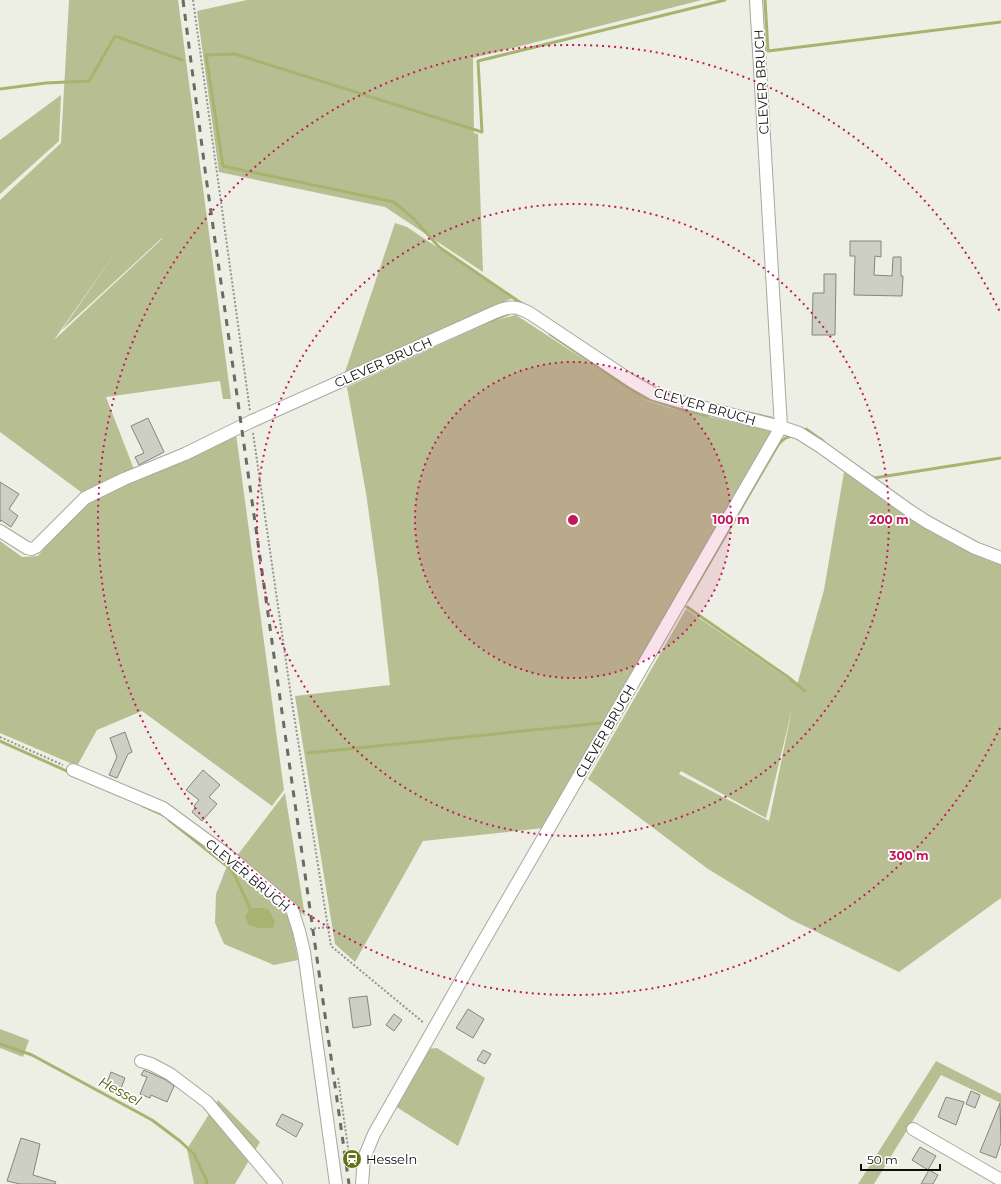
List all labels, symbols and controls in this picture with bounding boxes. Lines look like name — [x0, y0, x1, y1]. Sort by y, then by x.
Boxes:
street label: CLEVER BRUCH — [750, 29, 772, 135]
street label: CLEVER BRUCH — [332, 333, 434, 391]
street label: CLEVER BRUCH — [652, 384, 758, 428]
text: 100 m — [713, 512, 749, 527]
text: 200 m — [869, 512, 909, 527]
centre of rings — [566, 513, 580, 527]
street label: CLEVER BRUCH — [572, 681, 638, 781]
street label: CLEVER BRUCH — [203, 835, 293, 915]
text: 300 m — [888, 848, 929, 863]
water label: Hessel — [96, 1072, 145, 1110]
scale bar — [861, 1146, 940, 1172]
station icon: Hesseln — [341, 1148, 363, 1170]
place label: Hesseln — [366, 1151, 417, 1167]
text: 50 m — [867, 1152, 898, 1167]

